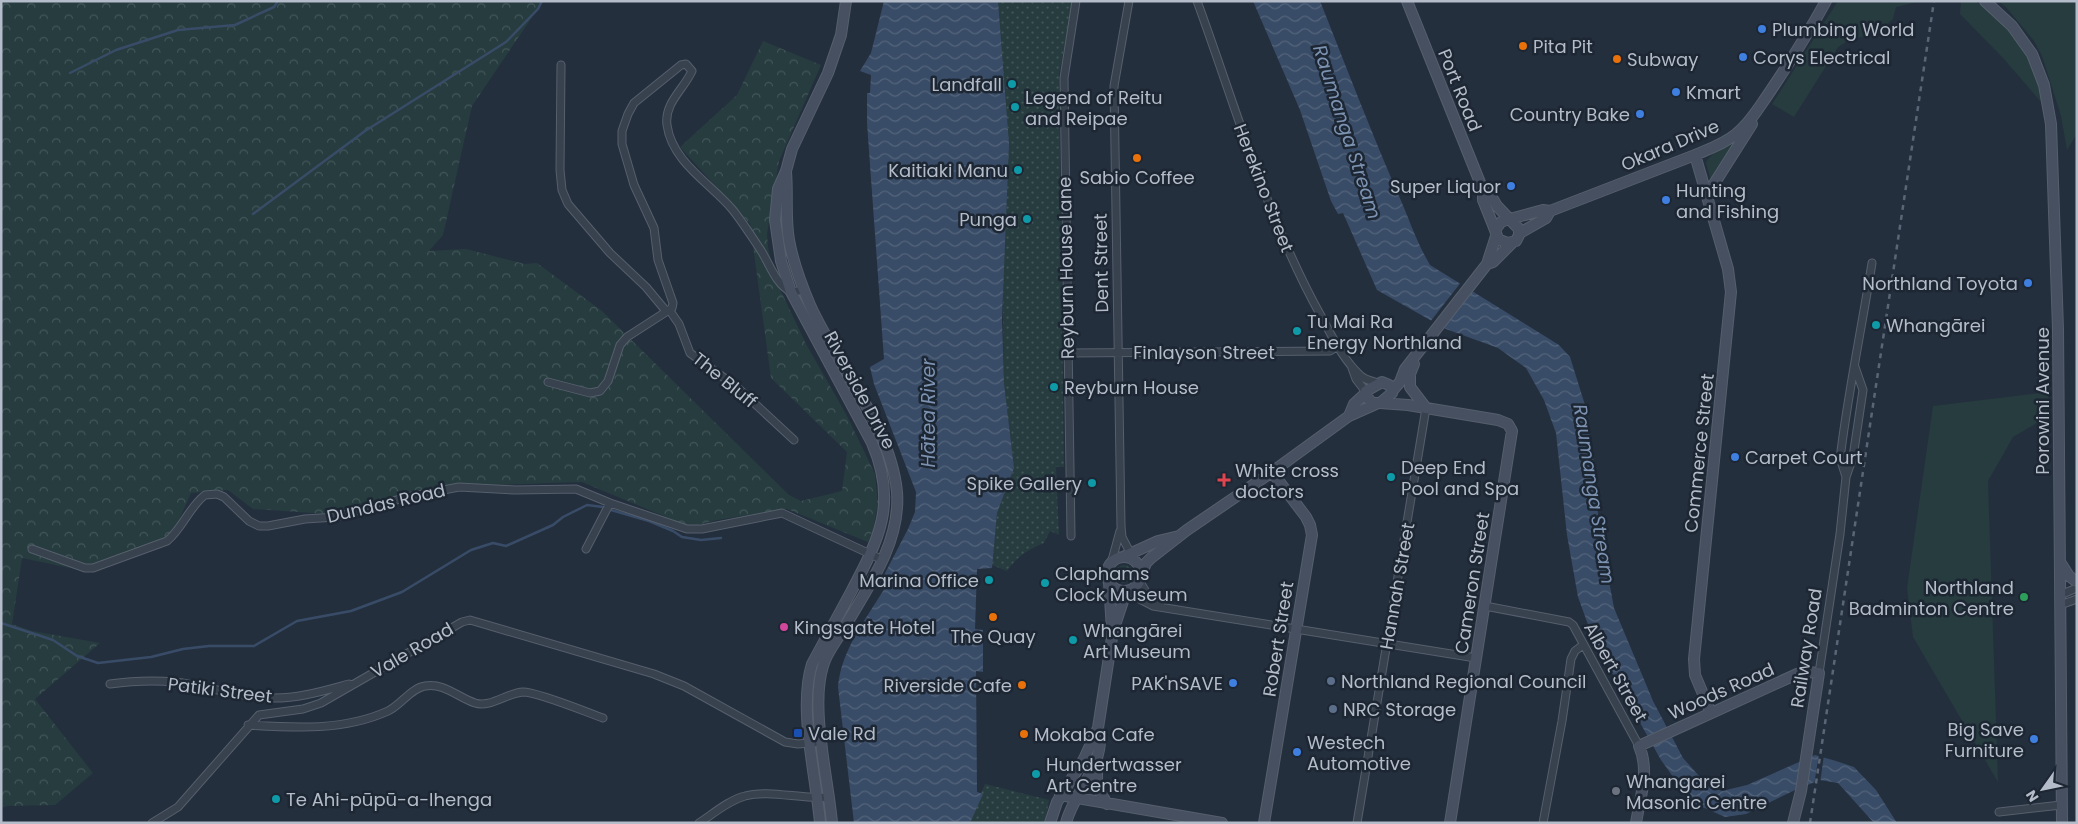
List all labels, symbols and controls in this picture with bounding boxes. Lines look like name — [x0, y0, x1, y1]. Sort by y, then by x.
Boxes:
place label: Plumbing World — [1772, 17, 1914, 42]
marker: Plumbing World — [1756, 23, 1768, 35]
place label: Pita Pit — [1533, 34, 1593, 59]
marker: Pita Pit — [1517, 40, 1529, 52]
water label: Raumanga Stream — [1306, 41, 1388, 223]
street label: Port Road — [1432, 45, 1488, 135]
place label: Corys Electrical — [1753, 45, 1890, 70]
place label: Subway — [1627, 47, 1698, 72]
marker: Corys Electrical — [1737, 51, 1749, 63]
marker: Subway — [1611, 53, 1623, 65]
place label: Landfall — [931, 72, 1002, 97]
marker: Landfall — [1006, 78, 1018, 90]
place label: Kmart — [1686, 80, 1741, 105]
place label: Legend of Reitu and Reipae — [1025, 85, 1163, 131]
marker: Kmart — [1670, 86, 1682, 98]
marker: Legend of Reitu and Reipae — [1009, 101, 1021, 113]
place label: Country Bake — [1510, 102, 1630, 127]
marker: Country Bake — [1634, 108, 1646, 120]
street label: Okara Drive — [1617, 113, 1723, 177]
street label: Herekino Street — [1228, 120, 1300, 256]
marker: Sabio Coffee — [1131, 152, 1143, 164]
place label: Kaitiaki Manu — [888, 158, 1008, 183]
marker: Kaitiaki Manu — [1012, 164, 1024, 176]
place label: Sabio Coffee — [1079, 165, 1195, 190]
place label: Super Liquor — [1390, 174, 1501, 199]
street label: Reyburn House Lane — [1052, 177, 1080, 359]
place label: Hunting and Fishing — [1676, 178, 1779, 224]
marker: Super Liquor — [1505, 180, 1517, 192]
marker: Hunting and Fishing — [1660, 194, 1672, 206]
place label: Punga — [959, 207, 1017, 232]
marker: Punga — [1021, 213, 1033, 225]
street label: Dent Street — [1088, 213, 1114, 313]
place label: Northland Toyota — [1862, 271, 2018, 296]
marker: Northland Toyota — [2022, 277, 2034, 289]
place label: Tu Mai Ra Energy Northland — [1307, 309, 1462, 355]
place label: Whangārei — [1886, 313, 1985, 338]
marker: Whangārei — [1870, 319, 1882, 331]
marker: Tu Mai Ra Energy Northland — [1291, 325, 1303, 337]
street label: Riverside Drive — [818, 327, 902, 453]
street label: Porowini Avenue — [2030, 327, 2055, 475]
street label: Finlayson Street — [1133, 340, 1275, 365]
street label: The Bluff — [688, 346, 762, 414]
water label: Hātea River — [915, 358, 942, 467]
street label: Commerce Street — [1678, 372, 1720, 534]
place label: Reyburn House — [1064, 375, 1199, 400]
marker: Reyburn House — [1048, 381, 1060, 393]
water label: Raumanga Stream — [1566, 402, 1622, 586]
place label: Carpet Court — [1745, 445, 1863, 470]
marker: Carpet Court — [1729, 451, 1741, 463]
place label: Deep End Pool and Spa — [1401, 455, 1519, 501]
place label: White cross doctors — [1235, 458, 1339, 504]
place label: Spike Gallery — [967, 471, 1082, 496]
marker: Deep End Pool and Spa — [1385, 471, 1397, 483]
marker: White cross doctors — [1217, 473, 1231, 487]
street label: Dundas Road — [324, 477, 448, 529]
marker: Spike Gallery — [1086, 477, 1098, 489]
street label: Cameron Street — [1448, 510, 1496, 656]
street label: Hannah Street — [1374, 520, 1420, 652]
place label: Claphams Clock Museum — [1055, 561, 1187, 607]
place label: Marina Office — [859, 568, 979, 593]
marker: Marina Office — [983, 574, 995, 586]
place label: Northland Badminton Centre — [1849, 575, 2014, 621]
marker: Claphams Clock Museum — [1039, 577, 1051, 589]
street label: Robert Street — [1257, 579, 1299, 699]
street label: Railway Road — [1784, 586, 1828, 710]
marker: Northland Badminton Centre — [2018, 591, 2030, 603]
marker: The Quay — [987, 611, 999, 623]
place label: Kingsgate Hotel — [794, 615, 935, 640]
street label: Vale Road — [366, 616, 458, 684]
place label: Whangārei Art Museum — [1083, 618, 1191, 664]
street label: Albert Street — [1578, 618, 1654, 726]
marker: Kingsgate Hotel — [778, 621, 790, 633]
place label: The Quay — [950, 624, 1036, 649]
marker: Whangārei Art Museum — [1067, 634, 1079, 646]
street label: Woods Road — [1664, 656, 1778, 726]
place label: Northland Regional Council — [1341, 669, 1586, 694]
street label: Patiki Street — [166, 671, 274, 709]
place label: PAK'nSAVE — [1131, 671, 1223, 696]
place label: Riverside Cafe — [884, 673, 1012, 698]
marker: Northland Regional Council — [1325, 675, 1337, 687]
marker: PAK'nSAVE — [1227, 677, 1239, 689]
marker: Riverside Cafe — [1016, 679, 1028, 691]
place label: NRC Storage — [1343, 697, 1456, 722]
marker: NRC Storage — [1327, 703, 1339, 715]
place label: Big Save Furniture — [1945, 717, 2024, 763]
place label: Vale Rd — [808, 721, 876, 746]
place label: Mokaba Cafe — [1034, 722, 1155, 747]
marker: Vale Rd — [792, 727, 804, 739]
marker: Mokaba Cafe — [1018, 728, 1030, 740]
place label: Westech Automotive — [1307, 730, 1411, 776]
marker: Big Save Furniture — [2028, 733, 2040, 745]
marker: Westech Automotive — [1291, 746, 1303, 758]
place label: Hundertwasser Art Centre — [1046, 752, 1182, 798]
north arrow — [2018, 764, 2068, 814]
marker: Hundertwasser Art Centre — [1030, 768, 1042, 780]
place label: Whangarei Masonic Centre — [1626, 769, 1767, 815]
marker: Whangarei Masonic Centre — [1610, 785, 1622, 797]
text: N — [2021, 786, 2043, 806]
place label: Te Ahi-pūpū-a-Ihenga — [286, 787, 492, 812]
marker: Te Ahi-pūpū-a-Ihenga — [270, 793, 282, 805]

